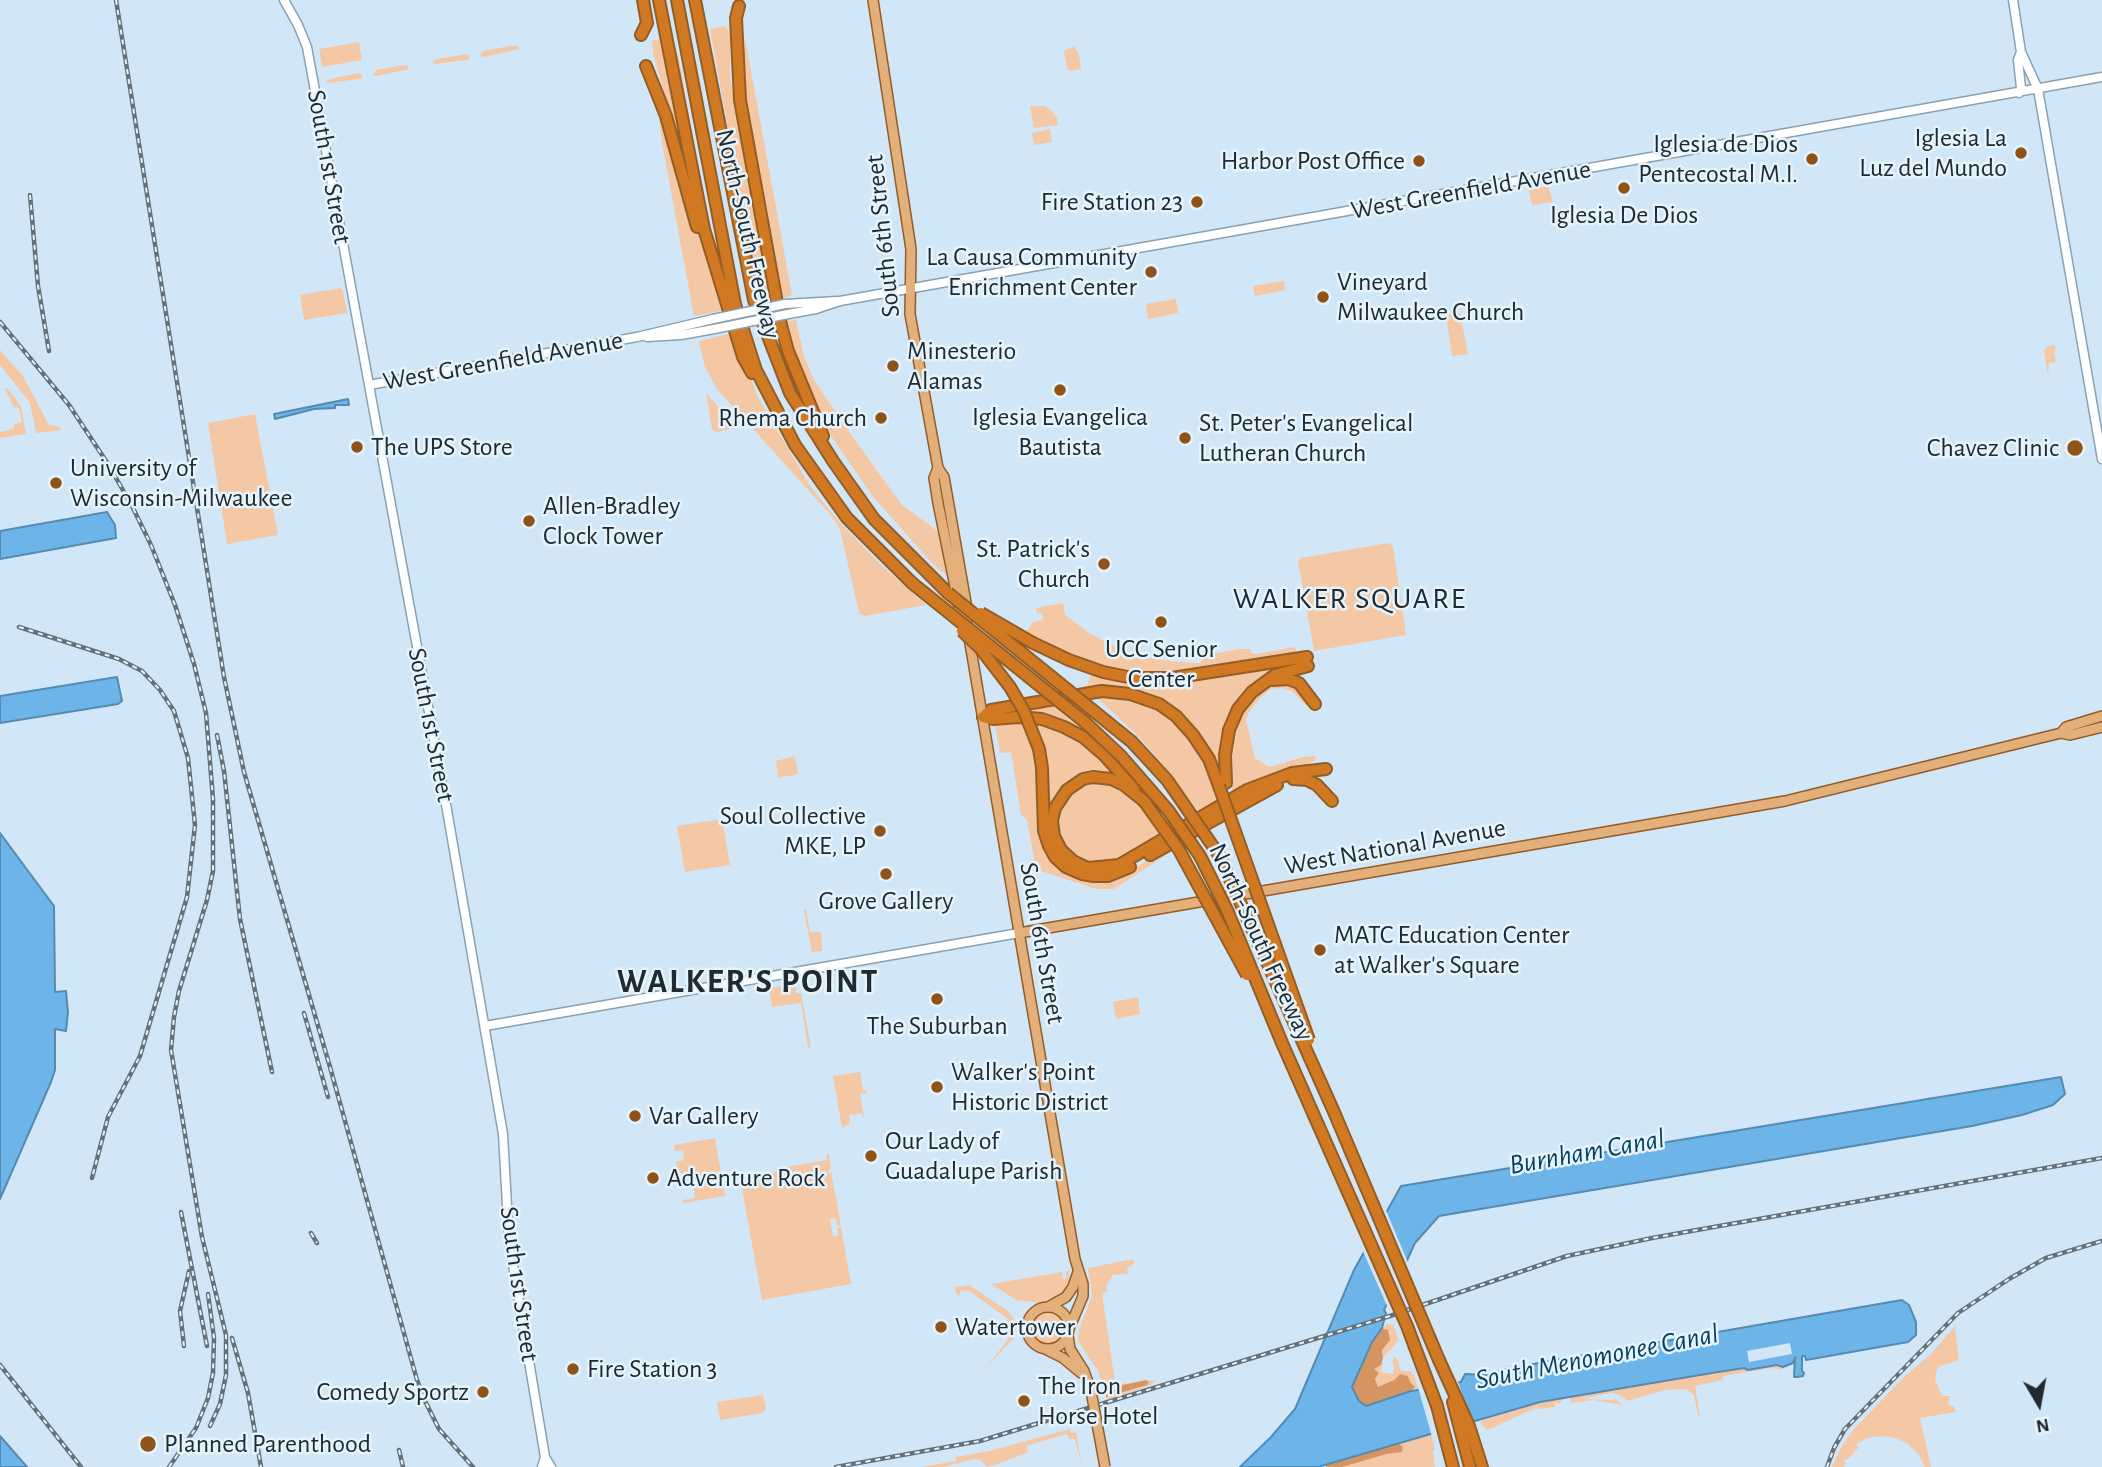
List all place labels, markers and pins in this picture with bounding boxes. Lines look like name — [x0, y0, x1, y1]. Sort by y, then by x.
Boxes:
place label: Iglesia La Luz del Mundo — [1859, 122, 2007, 184]
place label: Iglesia de Dios Pentecostal M.I. — [1638, 128, 1798, 190]
place label: Harbor Post Office — [1221, 145, 1405, 177]
marker: Iglesia La Luz del Mundo — [2013, 145, 2029, 161]
marker: Iglesia de Dios Pentecostal M.I. — [1804, 151, 1820, 167]
marker: Harbor Post Office — [1411, 153, 1427, 169]
marker: Iglesia De Dios — [1616, 180, 1632, 196]
place label: Fire Station 23 — [1041, 186, 1183, 218]
marker: Fire Station 23 — [1189, 194, 1205, 210]
place label: Iglesia De Dios — [1550, 199, 1698, 231]
place label: La Causa Community Enrichment Center — [926, 241, 1137, 302]
marker: La Causa Community Enrichment Center — [1143, 264, 1159, 280]
place label: Vineyard Milwaukee Church — [1337, 266, 1524, 328]
marker: Vineyard Milwaukee Church — [1315, 289, 1331, 305]
place label: Minesterio Alamas — [907, 335, 1016, 396]
marker: Minesterio Alamas — [885, 358, 901, 374]
marker: Iglesia Evangelica Bautista — [1052, 382, 1068, 398]
place label: Iglesia Evangelica Bautista — [972, 401, 1148, 462]
place label: Rhema Church — [718, 402, 867, 434]
place label: St. Peter's Evangelical Lutheran Church — [1199, 407, 1413, 468]
marker: Rhema Church — [873, 410, 889, 426]
marker: St. Peter's Evangelical Lutheran Church — [1177, 430, 1193, 446]
place label: The UPS Store — [371, 431, 513, 463]
place label: Chavez Clinic — [1927, 432, 2059, 464]
marker: Chavez Clinic — [2065, 438, 2085, 458]
marker: The UPS Store — [349, 439, 365, 455]
place label: University of Wisconsin-Milwaukee — [70, 452, 293, 514]
marker: University of Wisconsin-Milwaukee — [48, 475, 64, 491]
place label: Allen-Bradley Clock Tower — [543, 490, 680, 552]
marker: Allen-Bradley Clock Tower — [521, 513, 537, 529]
place label: St. Patrick's Church — [976, 533, 1090, 594]
marker: St. Patrick's Church — [1096, 556, 1112, 572]
marker: UCC Senior Center — [1153, 614, 1169, 630]
place label: UCC Senior Center — [1105, 633, 1217, 694]
place label: Soul Collective MKE, LP — [720, 800, 866, 862]
marker: Soul Collective MKE, LP — [872, 823, 888, 839]
marker: Grove Gallery — [878, 866, 894, 882]
place label: Grove Gallery — [819, 885, 953, 917]
place label: MATC Education Center at Walker's Square — [1334, 919, 1569, 981]
marker: MATC Education Center at Walker's Square — [1312, 942, 1328, 958]
marker: The Suburban — [929, 991, 945, 1007]
place label: The Suburban — [866, 1010, 1008, 1042]
place label: Walker's Point Historic District — [951, 1056, 1108, 1118]
marker: Walker's Point Historic District — [929, 1079, 945, 1095]
place label: Var Gallery — [649, 1100, 759, 1132]
marker: Var Gallery — [627, 1108, 643, 1124]
place label: Our Lady of Guadalupe Parish — [885, 1125, 1062, 1186]
marker: Our Lady of Guadalupe Parish — [863, 1148, 879, 1164]
place label: Adventure Rock — [667, 1162, 825, 1194]
marker: Adventure Rock — [645, 1170, 661, 1186]
place label: Watertower — [955, 1311, 1075, 1343]
marker: Watertower — [933, 1319, 949, 1335]
place label: Fire Station 3 — [587, 1353, 717, 1385]
marker: Fire Station 3 — [565, 1361, 581, 1377]
place label: The Iron Horse Hotel — [1038, 1370, 1158, 1432]
place label: Comedy Sportz — [316, 1376, 469, 1408]
marker: Comedy Sportz — [475, 1384, 491, 1400]
marker: The Iron Horse Hotel — [1016, 1393, 1032, 1409]
place label: Planned Parenthood — [164, 1428, 371, 1460]
marker: Planned Parenthood — [138, 1434, 158, 1454]

